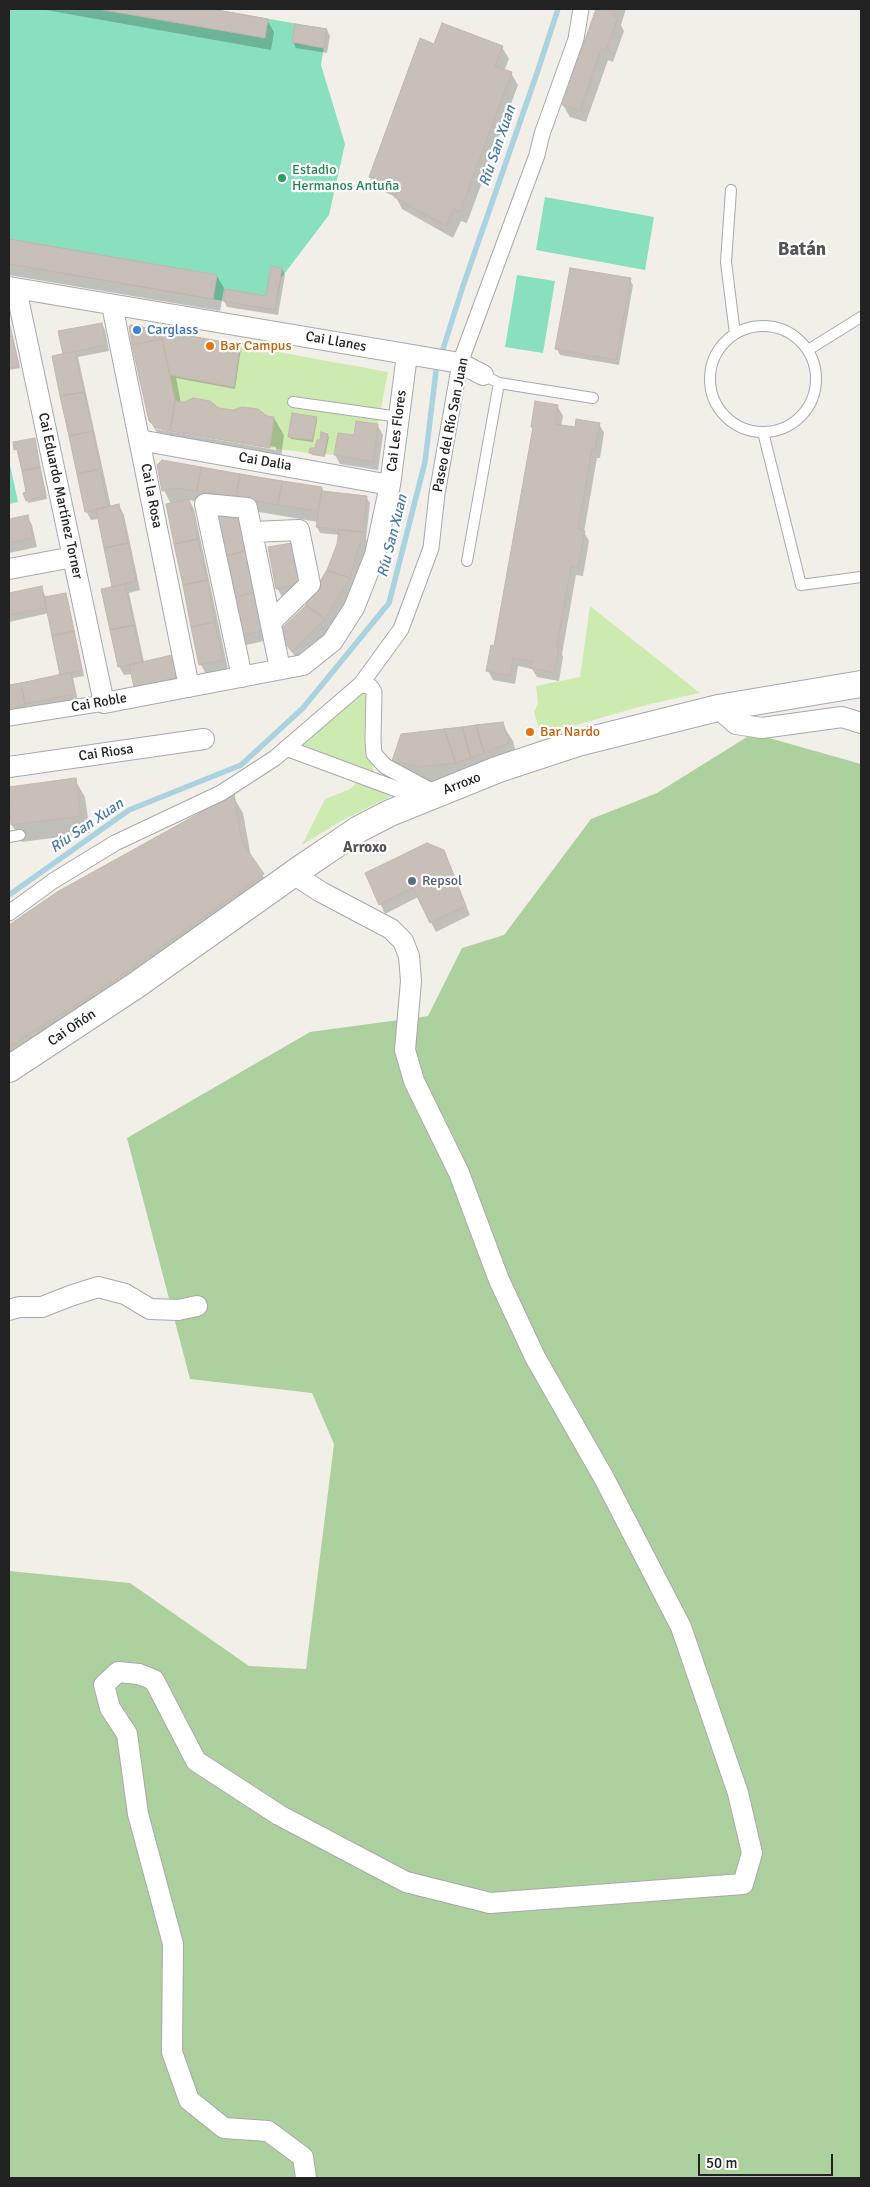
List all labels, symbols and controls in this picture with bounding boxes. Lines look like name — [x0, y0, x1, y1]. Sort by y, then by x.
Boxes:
water label: Ríu San Xuan — [476, 103, 520, 189]
place label: Estadio Hermanos Antuña — [292, 162, 399, 194]
marker: Estadio Hermanos Antuña — [276, 172, 288, 184]
district label: Batán — [778, 239, 826, 261]
place label: Carglass — [147, 322, 198, 338]
marker: Carglass — [131, 324, 143, 336]
street label: Cai Llanes — [304, 328, 368, 356]
place label: Bar Campus — [220, 338, 292, 354]
marker: Bar Campus — [204, 340, 216, 352]
street label: Paseo del Río San Juan — [430, 356, 472, 494]
street label: Cai Les Flores — [384, 389, 410, 473]
street label: Cai Eduardo Martínez Torner — [34, 411, 86, 581]
street label: Cai Dalia — [237, 449, 293, 475]
street label: Cai la Rosa — [137, 462, 165, 530]
water label: Ríu San Xuan — [374, 493, 412, 579]
street label: Cai Roble — [70, 690, 128, 716]
place label: Bar Nardo — [540, 724, 600, 740]
marker: Bar Nardo — [524, 726, 536, 738]
street label: Cai Riosa — [78, 741, 134, 765]
street label: Arroxo — [441, 769, 483, 799]
water label: Ríu San Xuan — [47, 795, 127, 857]
district label: Arroxo — [343, 839, 387, 857]
place label: Repsol — [422, 873, 462, 889]
marker: Repsol — [406, 875, 418, 887]
street label: Cai Oñón — [45, 1006, 99, 1050]
scale bar — [700, 2144, 835, 2176]
text: 50 m — [706, 2154, 737, 2172]

